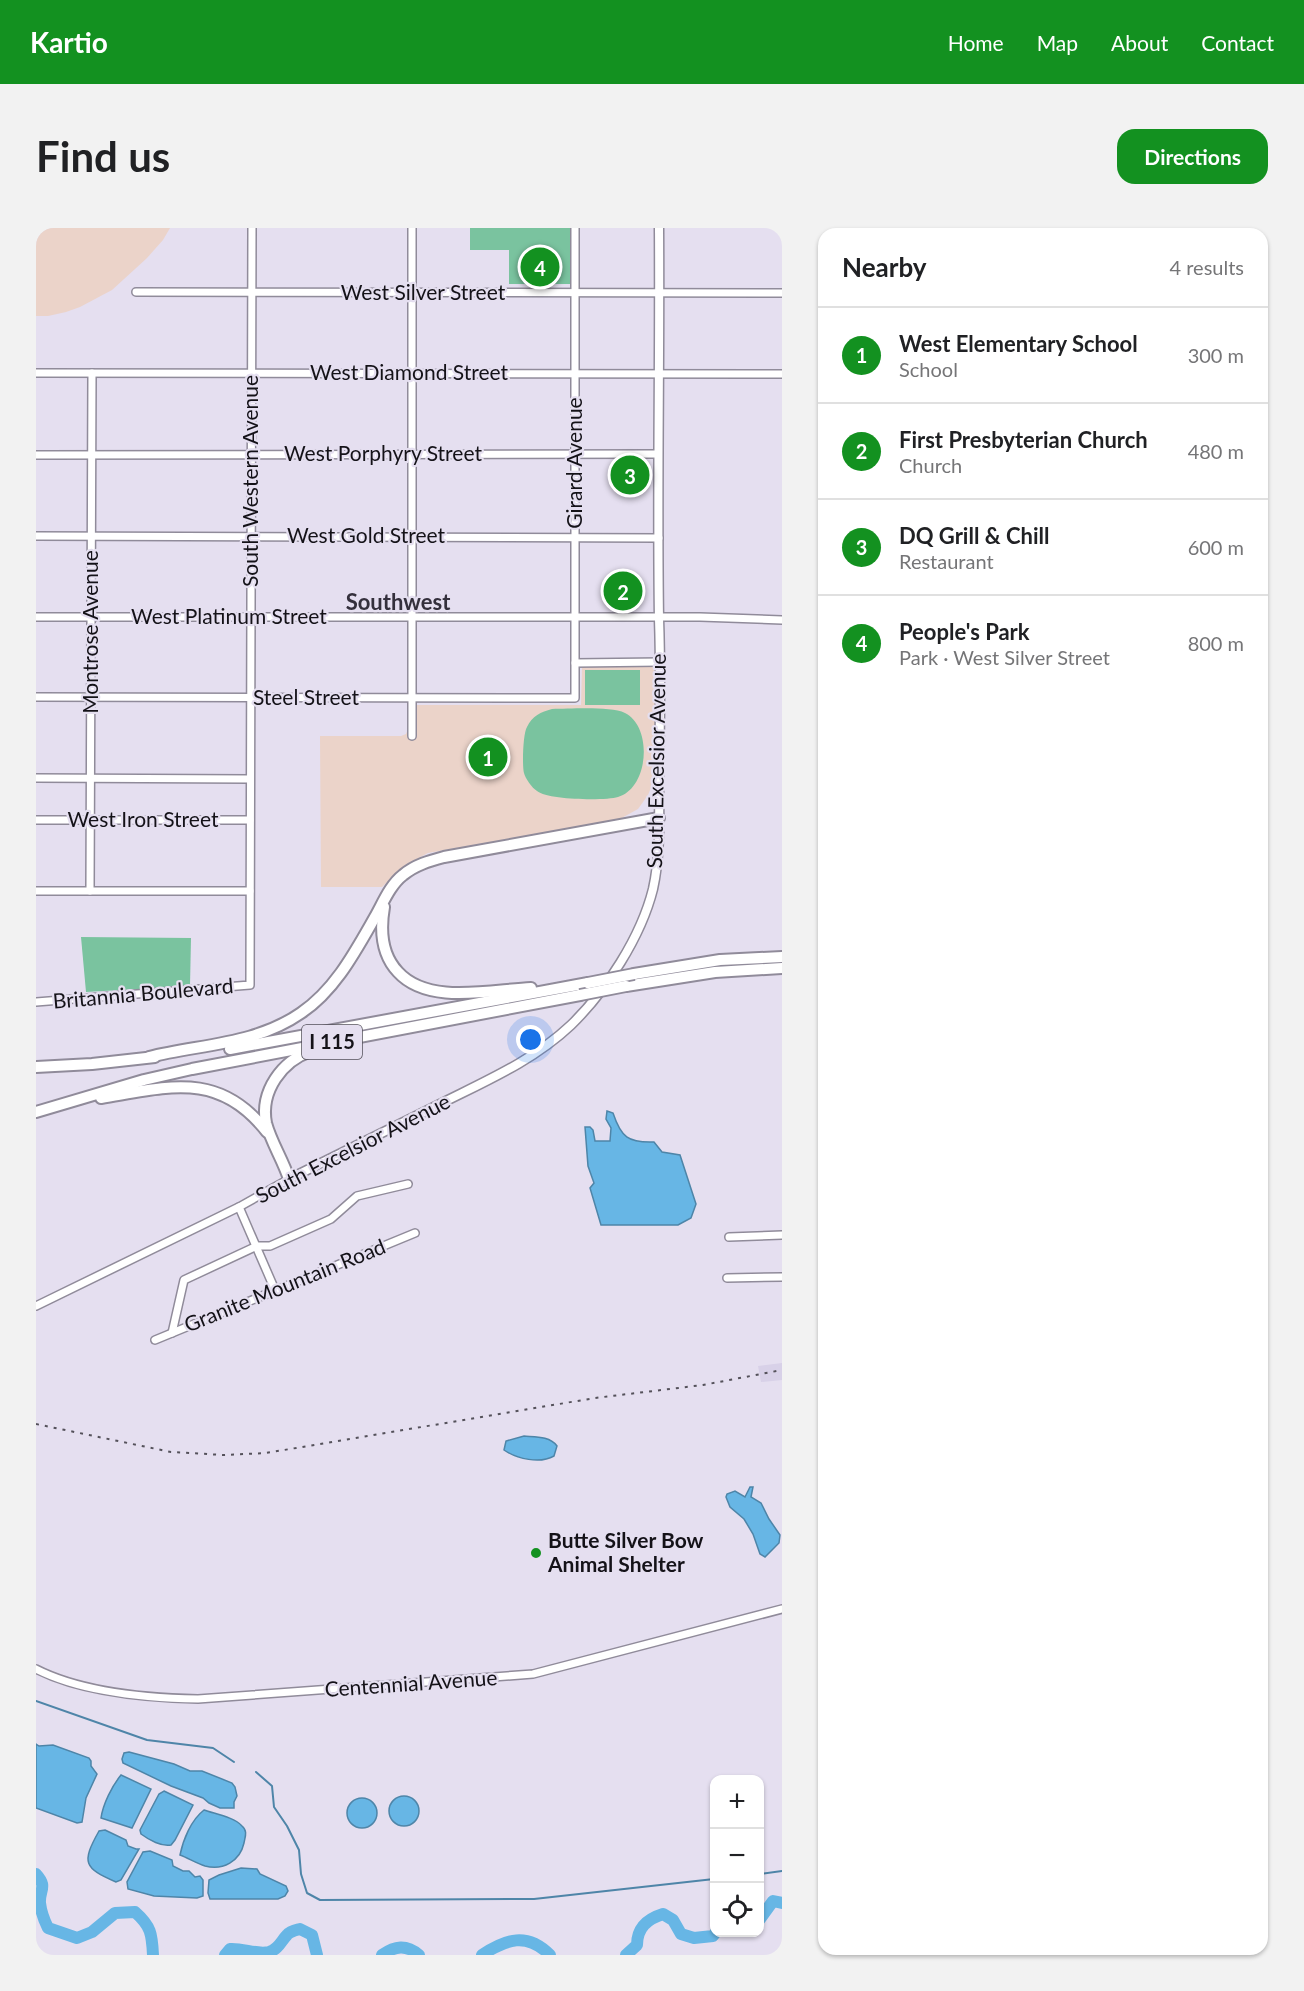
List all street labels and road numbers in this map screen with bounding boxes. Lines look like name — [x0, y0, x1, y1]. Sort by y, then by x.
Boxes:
street label: West Silver Street — [341, 279, 506, 304]
street label: West Diamond Street — [310, 359, 509, 384]
street label: South Western Avenue — [237, 375, 262, 587]
street label: Girard Avenue — [561, 397, 586, 529]
street label: West Porphyry Street — [284, 440, 482, 465]
street label: West Gold Street — [287, 522, 446, 547]
street label: Montrose Avenue — [77, 550, 102, 714]
street label: West Platinum Street — [131, 603, 327, 628]
street label: South Excelsior Avenue — [641, 653, 670, 869]
street label: Steel Street — [253, 684, 360, 709]
street label: West Iron Street — [68, 806, 219, 831]
street label: Britannia Boulevard — [52, 972, 234, 1013]
road number: I 115 — [302, 1025, 362, 1059]
street label: South Excelsior Avenue — [251, 1088, 454, 1208]
street label: Granite Mountain Road — [180, 1233, 389, 1336]
street label: Centennial Avenue — [324, 1664, 498, 1701]

